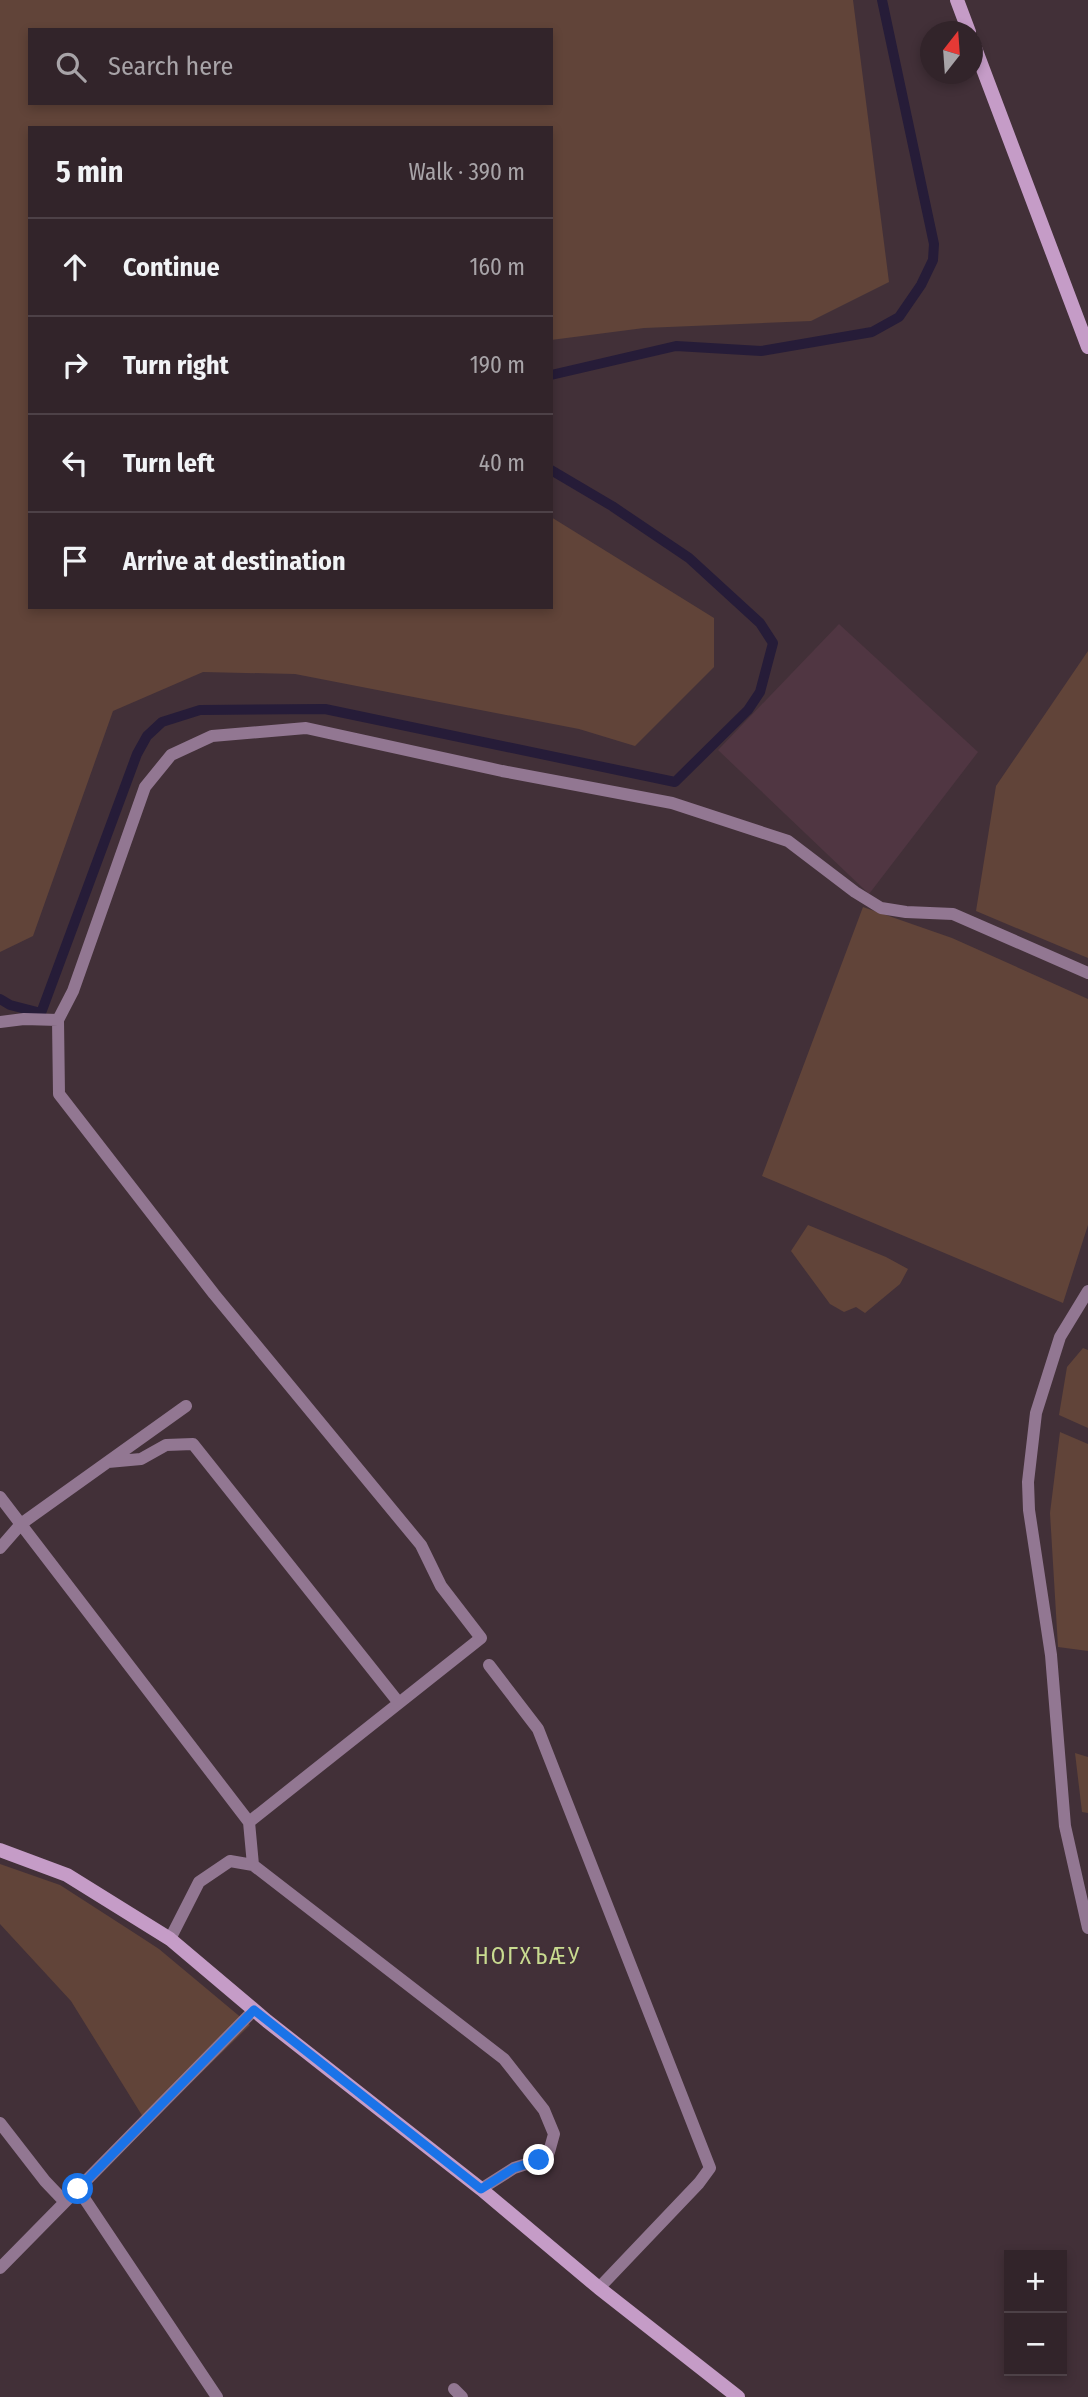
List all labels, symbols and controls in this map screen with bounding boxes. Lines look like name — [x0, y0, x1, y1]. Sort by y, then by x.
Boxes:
north arrow — [920, 21, 983, 84]
search box — [28, 28, 553, 105]
icon: search — [52, 48, 90, 86]
text: Search here — [108, 51, 233, 82]
text: 5 min — [56, 154, 123, 190]
text: Walk · 390 m — [409, 158, 525, 186]
icon: ahead — [56, 248, 94, 286]
text: Continue — [123, 252, 220, 283]
text: 160 m — [470, 253, 525, 281]
icon: right — [56, 346, 94, 384]
text: Turn right — [123, 350, 229, 381]
text: 190 m — [470, 351, 525, 379]
icon: left — [56, 444, 94, 482]
text: Turn left — [123, 448, 215, 479]
text: 40 m — [479, 449, 525, 477]
icon: arrive — [56, 542, 94, 580]
text: Arrive at destination — [123, 546, 346, 577]
district label: НОГХЪÆУ — [475, 1942, 581, 1970]
route end — [523, 2144, 554, 2175]
route start — [62, 2173, 93, 2204]
map controls — [1004, 2250, 1067, 2376]
button: + — [1004, 2250, 1067, 2313]
button: − — [1004, 2313, 1067, 2376]

